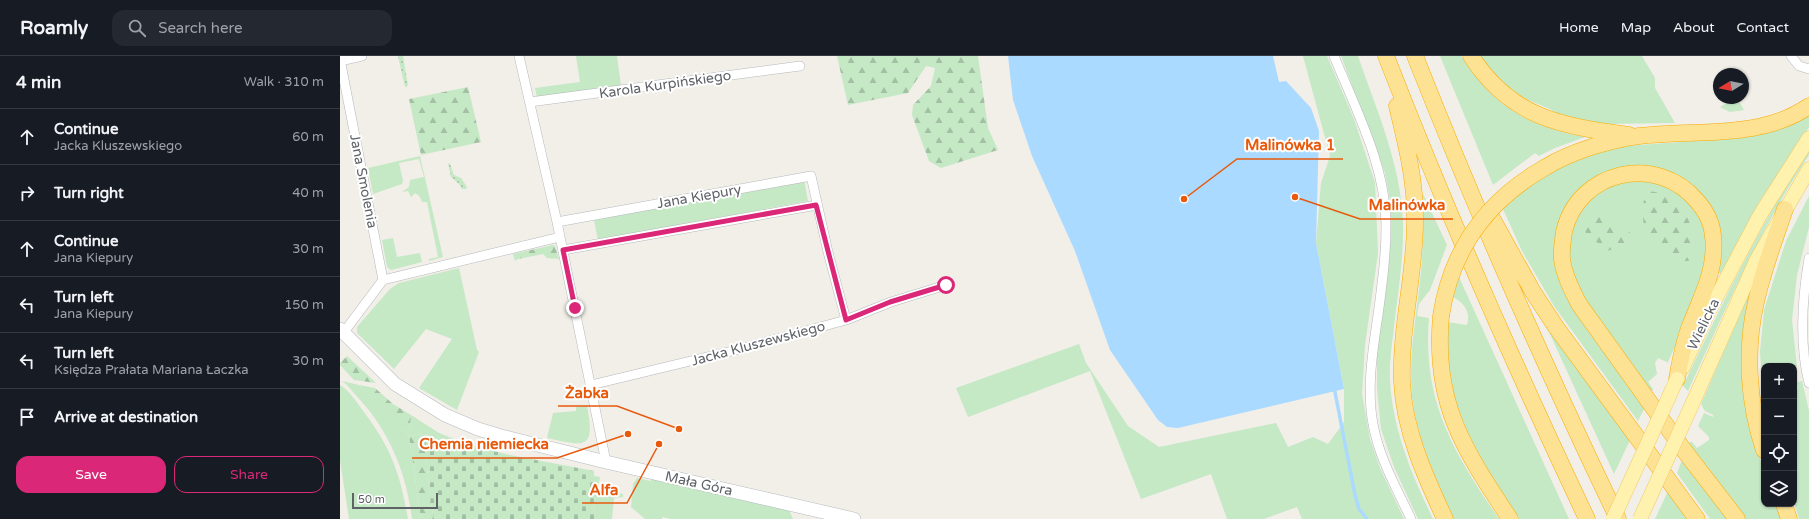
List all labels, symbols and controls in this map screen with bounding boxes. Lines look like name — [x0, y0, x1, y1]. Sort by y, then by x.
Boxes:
search box — [112, 10, 392, 46]
text: Roamly — [20, 17, 88, 39]
icon: search — [126, 17, 148, 39]
text: Search here — [158, 19, 243, 37]
text: Home — [1559, 19, 1599, 36]
text: Map — [1621, 19, 1651, 36]
text: About — [1673, 19, 1715, 36]
text: Contact — [1737, 19, 1789, 36]
street label: Karola Kurpińskiego — [598, 67, 732, 102]
north arrow — [1713, 68, 1749, 104]
text: 4 min — [16, 72, 61, 93]
text: Walk · 310 m — [244, 74, 324, 90]
text: Continue — [54, 120, 118, 138]
icon: ahead — [16, 126, 38, 148]
text: 60 m — [292, 129, 324, 145]
callout: Malinówka 1 — [1237, 132, 1343, 159]
street label: Jana Smolenia — [346, 133, 381, 230]
text: Malinówka 1 — [1245, 136, 1335, 154]
text: Jacka Kluszewskiego — [54, 138, 182, 154]
street label: Jana Kiepury — [656, 181, 743, 212]
icon: right — [16, 182, 38, 204]
text: Turn right — [54, 184, 124, 202]
text: 40 m — [292, 185, 324, 201]
callout: Malinówka — [1360, 192, 1453, 219]
text: Malinówka — [1369, 196, 1445, 214]
text: Continue — [54, 232, 118, 250]
icon: ahead — [16, 238, 38, 260]
text: 30 m — [292, 241, 324, 257]
text: Jana Kiepury — [54, 250, 133, 266]
route start — [937, 276, 955, 294]
text: Turn left — [54, 288, 114, 306]
icon: left — [16, 294, 38, 316]
street label: Wielicka — [1684, 296, 1723, 353]
text: 150 m — [284, 297, 324, 313]
route end — [566, 299, 584, 317]
text: Jana Kiepury — [54, 306, 133, 322]
street label: Jacka Kluszewskiego — [689, 317, 827, 370]
text: Turn left — [54, 344, 114, 362]
icon: left — [16, 350, 38, 372]
text: 30 m — [292, 353, 324, 369]
text: Księdza Prałata Mariana Łaczka — [54, 362, 249, 378]
map controls — [1761, 363, 1797, 507]
button: + — [1761, 363, 1797, 399]
callout: Żabka — [558, 379, 617, 406]
text: Żabka — [565, 384, 609, 402]
button: − — [1761, 399, 1797, 435]
icon: arrive — [16, 406, 38, 428]
text: Arrive at destination — [54, 408, 198, 426]
callout: Chemia niemiecka — [412, 431, 557, 458]
text: Chemia niemiecka — [419, 435, 549, 453]
button: locate — [1761, 435, 1797, 471]
button: Save — [16, 456, 166, 493]
button: Share — [174, 456, 324, 493]
street label: Mała Góra — [663, 467, 734, 500]
button: layers — [1761, 471, 1797, 507]
callout: Alfa — [582, 476, 627, 503]
text: Alfa — [590, 481, 618, 499]
scale bar — [352, 491, 438, 510]
text: 50 m — [358, 493, 385, 506]

